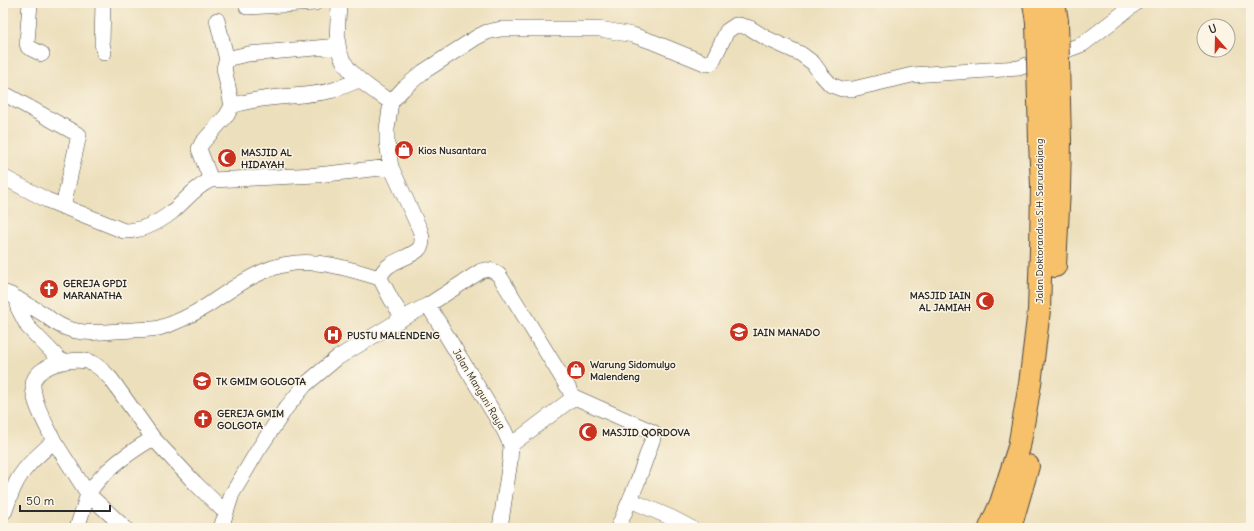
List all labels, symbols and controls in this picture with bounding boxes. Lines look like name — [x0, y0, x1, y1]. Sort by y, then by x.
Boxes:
north arrow — [1196, 18, 1236, 58]
text: U — [1207, 21, 1219, 36]
shop icon: Kios Nusantara — [393, 139, 415, 161]
street label: Jalan Doktorandus S.H. Sarundajang — [1033, 139, 1046, 303]
place label: Kios Nusantara — [418, 144, 487, 157]
place label: MASJID AL HIDAYAH — [241, 146, 293, 171]
mosque icon: MASJID AL HIDAYAH — [216, 147, 238, 169]
place label: GEREJA GPDI MARANATHA — [63, 277, 127, 302]
church icon: GEREJA GPDI MARANATHA — [38, 278, 60, 300]
place label: MASJID IAIN AL JAMIAH — [910, 289, 971, 314]
mosque icon: MASJID IAIN AL JAMIAH — [974, 290, 996, 312]
school or university icon: IAIN MANADO — [728, 321, 750, 343]
hospital icon: PUSTU MALENDENG — [322, 324, 344, 346]
place label: IAIN MANADO — [753, 326, 820, 339]
place label: PUSTU MALENDENG — [347, 329, 440, 342]
street label: Jalan Manguni Raya — [450, 346, 508, 432]
place label: Warung Sidomulyo Malendeng — [590, 358, 676, 383]
shop icon: Warung Sidomulyo Malendeng — [565, 359, 587, 381]
school or university icon: TK GMIM GOLGOTA — [191, 370, 213, 392]
place label: TK GMIM GOLGOTA — [216, 375, 306, 388]
place label: GEREJA GMIM GOLGOTA — [217, 407, 284, 432]
church icon: GEREJA GMIM GOLGOTA — [192, 408, 214, 430]
mosque icon: MASJID QORDOVA — [577, 421, 599, 443]
place label: MASJID QORDOVA — [602, 426, 691, 439]
scale bar — [20, 487, 110, 513]
text: 50 m — [26, 493, 55, 508]

